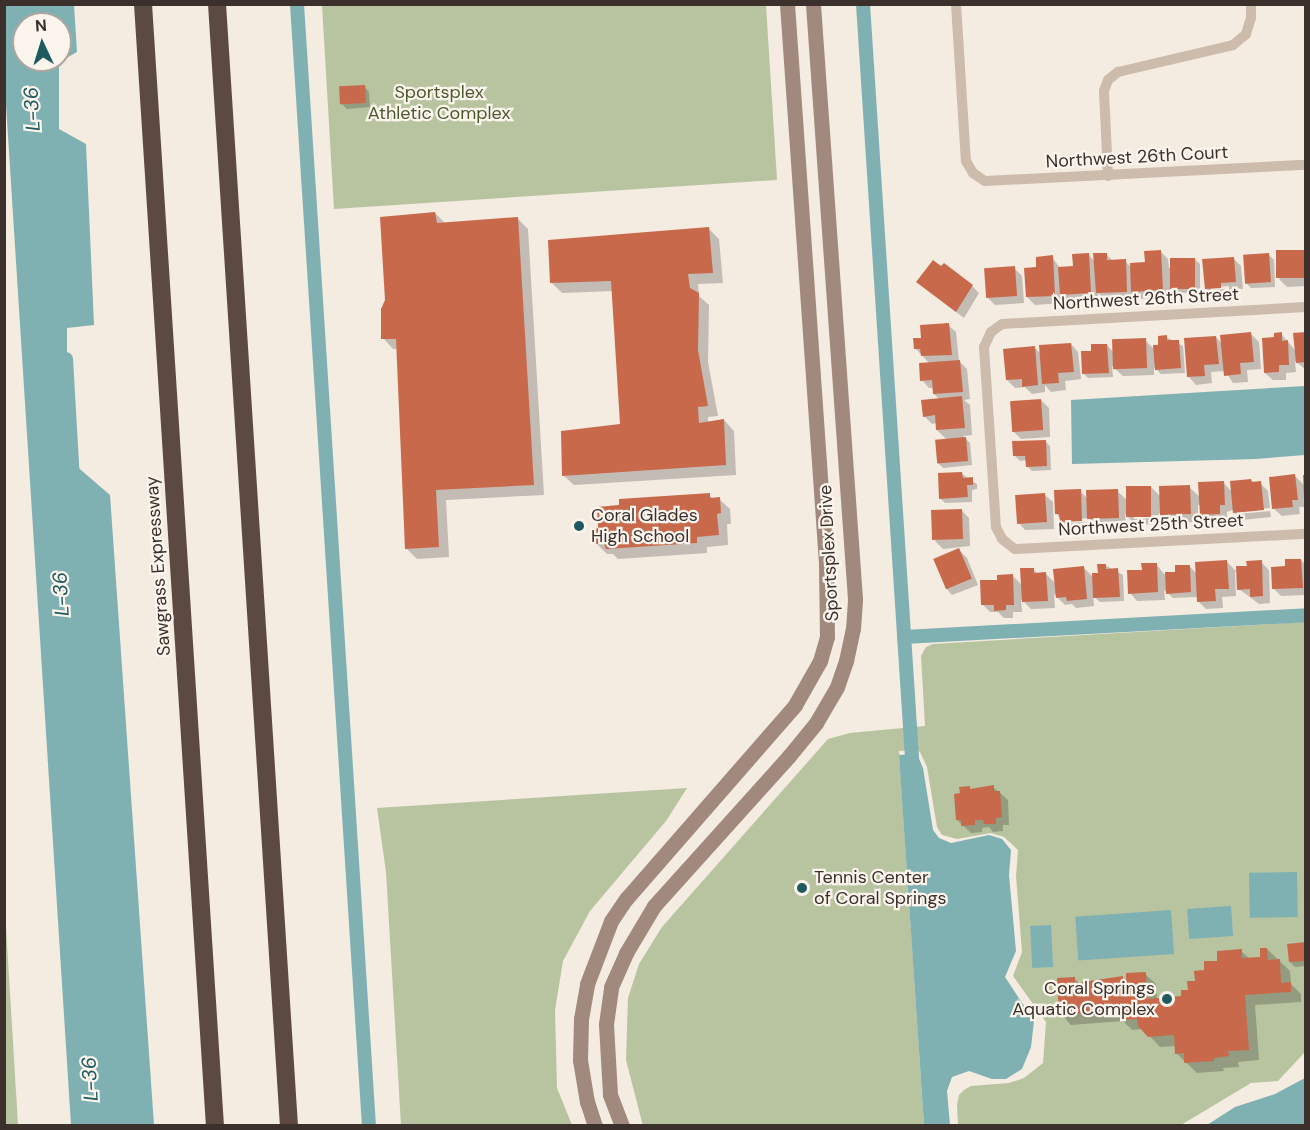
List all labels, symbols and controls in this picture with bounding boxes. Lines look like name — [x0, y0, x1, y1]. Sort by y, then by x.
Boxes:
north arrow — [12, 12, 72, 72]
text: N — [34, 15, 47, 36]
park label: Sportsplex Athletic Complex — [368, 82, 510, 124]
water label: L-36 — [19, 86, 45, 132]
street label: Northwest 26th Court — [1045, 141, 1229, 173]
street label: Northwest 26th Street — [1052, 283, 1240, 315]
street label: Sawgrass Expressway — [141, 475, 175, 657]
street label: Sportsplex Drive — [815, 484, 843, 622]
place label: Coral Glades High School — [591, 505, 698, 548]
street label: Northwest 25th Street — [1058, 509, 1244, 541]
marker: Coral Glades High School — [572, 519, 586, 533]
water label: L-36 — [48, 571, 74, 617]
place label: Tennis Center of Coral Springs — [814, 867, 947, 910]
marker: Tennis Center of Coral Springs — [795, 881, 809, 895]
place label: Coral Springs Aquatic Complex — [1012, 978, 1155, 1020]
marker: Coral Springs Aquatic Complex — [1160, 992, 1174, 1006]
water label: L-36 — [77, 1056, 103, 1102]

